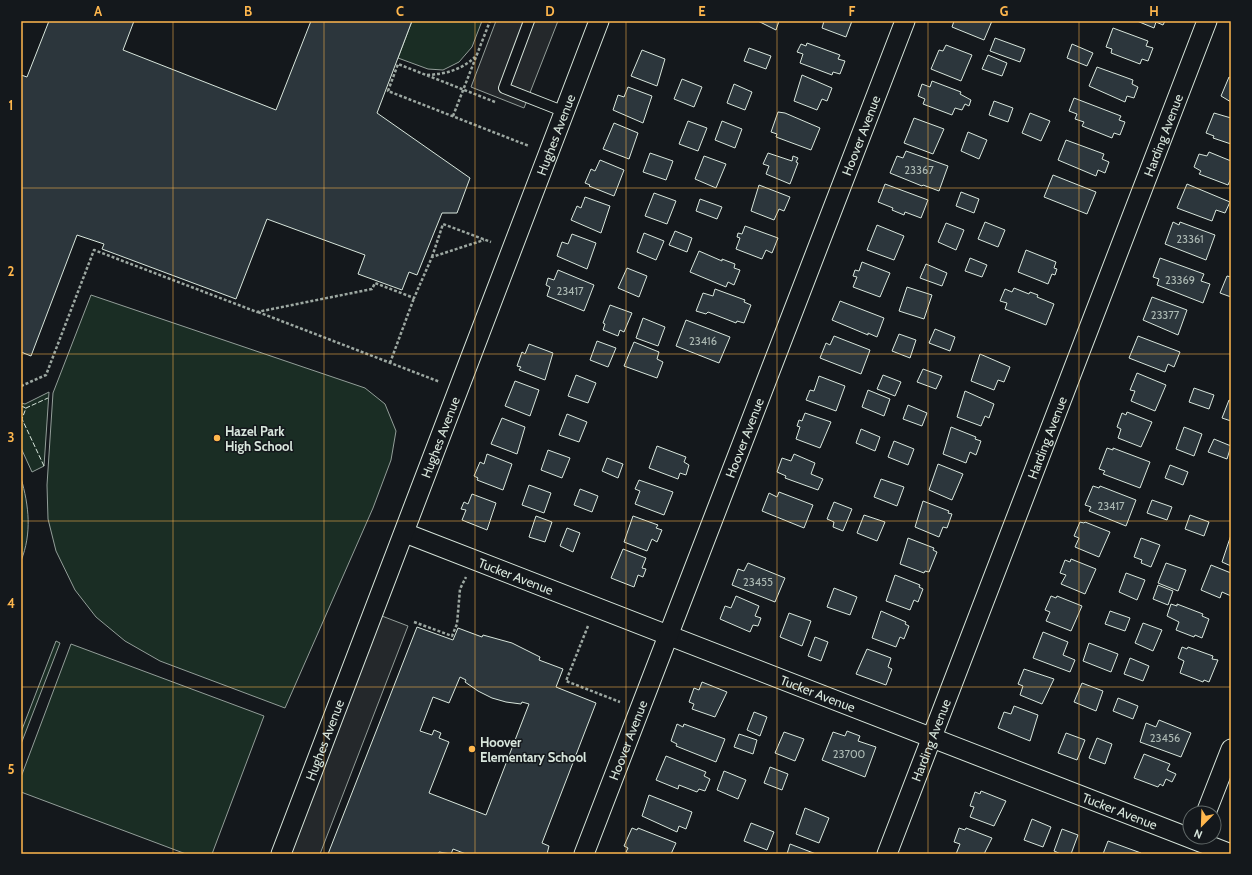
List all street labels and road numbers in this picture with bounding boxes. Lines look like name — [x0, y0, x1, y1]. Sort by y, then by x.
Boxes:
street label: Hughes Avenue — [533, 91, 578, 177]
street label: Harding Avenue — [1140, 91, 1186, 179]
street label: Hoover Avenue — [838, 93, 884, 178]
street label: Hughes Avenue — [417, 394, 463, 480]
street label: Harding Avenue — [1024, 394, 1070, 481]
street label: Hoover Avenue — [722, 395, 767, 480]
street label: Tucker Avenue — [476, 554, 556, 598]
street label: Tucker Avenue — [778, 672, 858, 715]
street label: Harding Avenue — [908, 696, 954, 784]
street label: Hughes Avenue — [302, 697, 347, 783]
street label: Hoover Avenue — [605, 698, 651, 782]
street label: Tucker Avenue — [1080, 789, 1160, 833]

